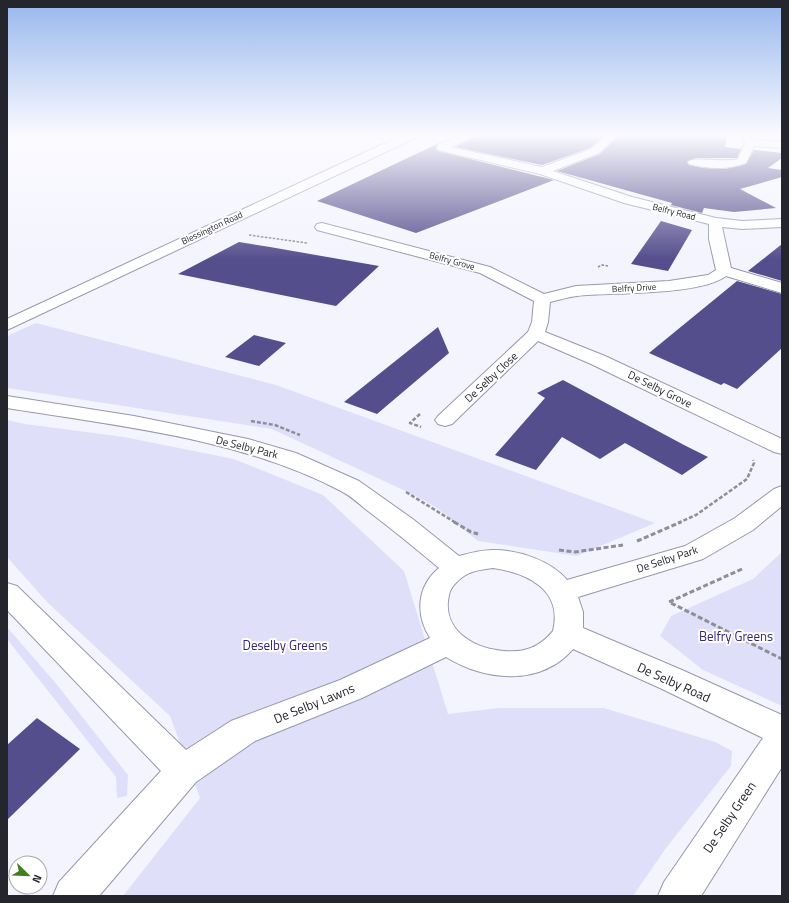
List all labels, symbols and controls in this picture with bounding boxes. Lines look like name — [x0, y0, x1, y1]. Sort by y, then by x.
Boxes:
street label: Belfry Road — [651, 200, 697, 223]
street label: Blessington Road — [179, 208, 245, 247]
street label: Belfry Grove — [428, 248, 477, 273]
street label: Belfry Drive — [612, 280, 657, 295]
street label: De Selby Close — [461, 348, 521, 406]
street label: De Selby Grove — [625, 367, 695, 412]
street label: De Selby Park — [214, 432, 280, 463]
street label: De Selby Park — [634, 541, 700, 576]
park label: Belfry Greens — [699, 626, 773, 646]
park label: Deselby Greens — [243, 635, 327, 655]
street label: De Selby Road — [634, 657, 714, 707]
street label: De Selby Lawns — [270, 678, 358, 728]
street label: De Selby Green — [698, 777, 760, 857]
north arrow — [8, 855, 48, 895]
text: N — [28, 872, 46, 886]

